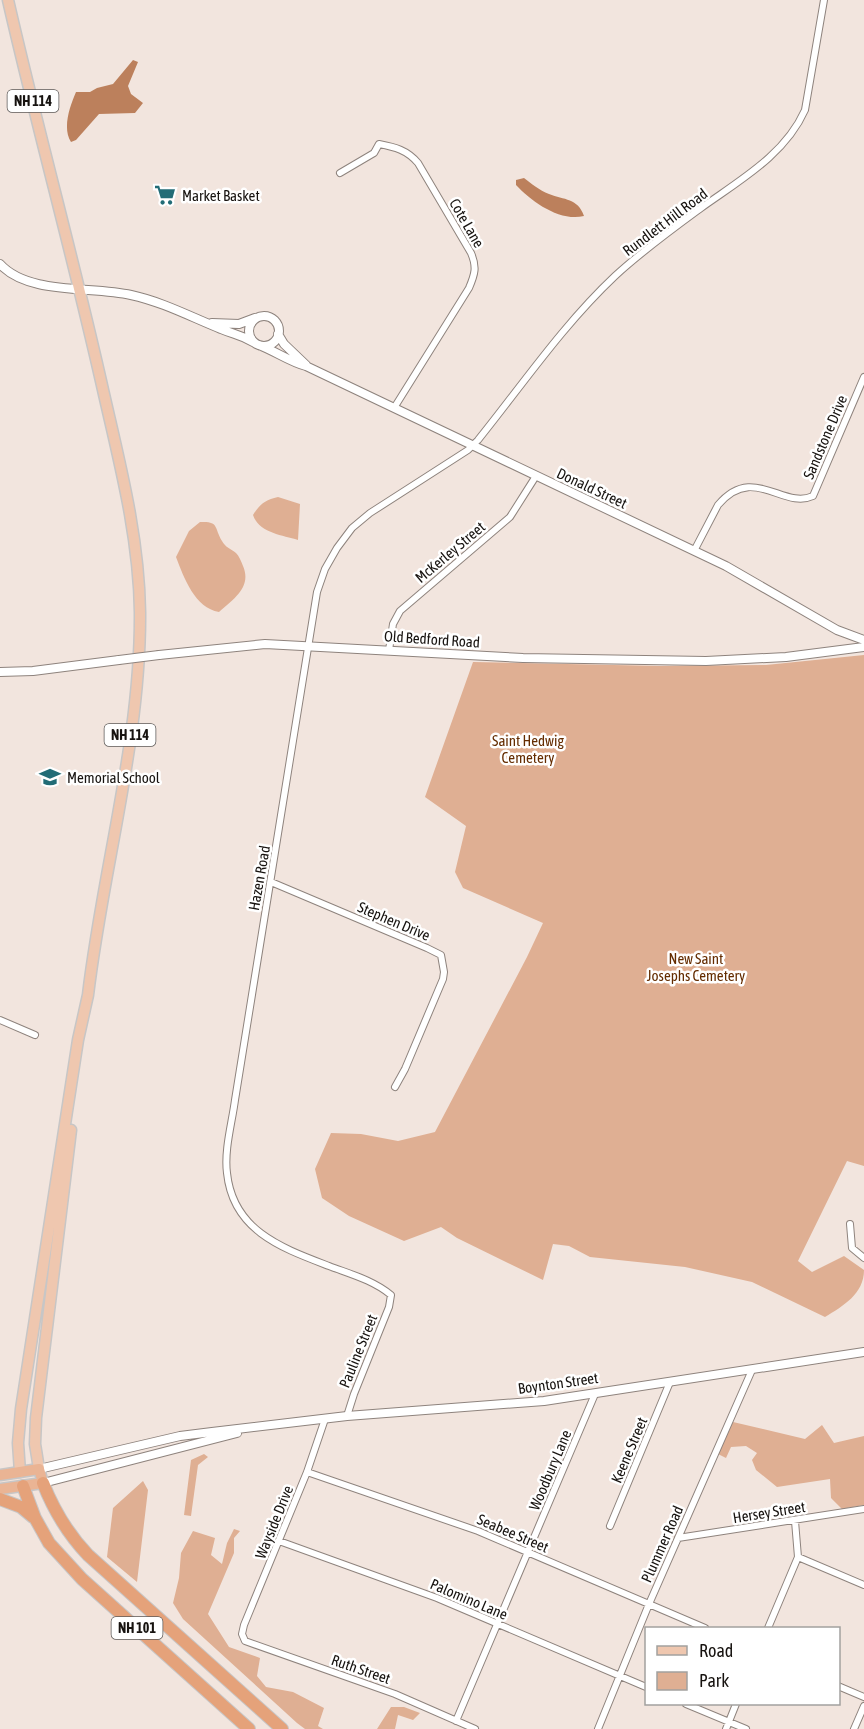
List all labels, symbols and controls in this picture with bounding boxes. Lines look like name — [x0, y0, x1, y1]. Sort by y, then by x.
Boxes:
road number: NH 114 — [8, 90, 58, 112]
supermarket icon: Market Basket — [153, 183, 177, 207]
street label: Rundlett Hill Road — [619, 185, 711, 259]
place label: Market Basket — [182, 187, 260, 204]
street label: Cote Lane — [446, 195, 488, 251]
street label: Sandstone Drive — [800, 392, 850, 481]
street label: Donald Street — [554, 464, 630, 512]
street label: McKerley Street — [412, 518, 488, 586]
street label: Old Bedford Road — [383, 627, 481, 651]
road number: NH 114 — [104, 724, 156, 746]
park label: Saint Hedwig Cemetery — [492, 732, 564, 766]
school or university icon: Memorial School — [38, 765, 62, 789]
place label: Memorial School — [67, 769, 160, 786]
street label: Hazen Road — [245, 844, 273, 912]
street label: Stephen Drive — [355, 898, 433, 944]
park label: New Saint Josephs Cemetery — [647, 950, 745, 984]
street label: Pauline Street — [336, 1312, 380, 1390]
street label: Boynton Street — [517, 1369, 599, 1397]
street label: Keene Street — [608, 1415, 650, 1485]
street label: Woodbury Lane — [525, 1427, 575, 1513]
street label: Wayside Drive — [252, 1483, 296, 1561]
street label: Hersey Street — [732, 1498, 806, 1526]
street label: Plummer Road — [638, 1503, 686, 1585]
street label: Seabee Street — [475, 1510, 551, 1556]
street label: Palomino Lane — [428, 1575, 510, 1623]
road number: NH 101 — [112, 1617, 162, 1639]
legend — [645, 1627, 840, 1705]
text: Road — [699, 1640, 733, 1661]
street label: Ruth Street — [329, 1651, 393, 1687]
text: Park — [699, 1670, 729, 1691]

